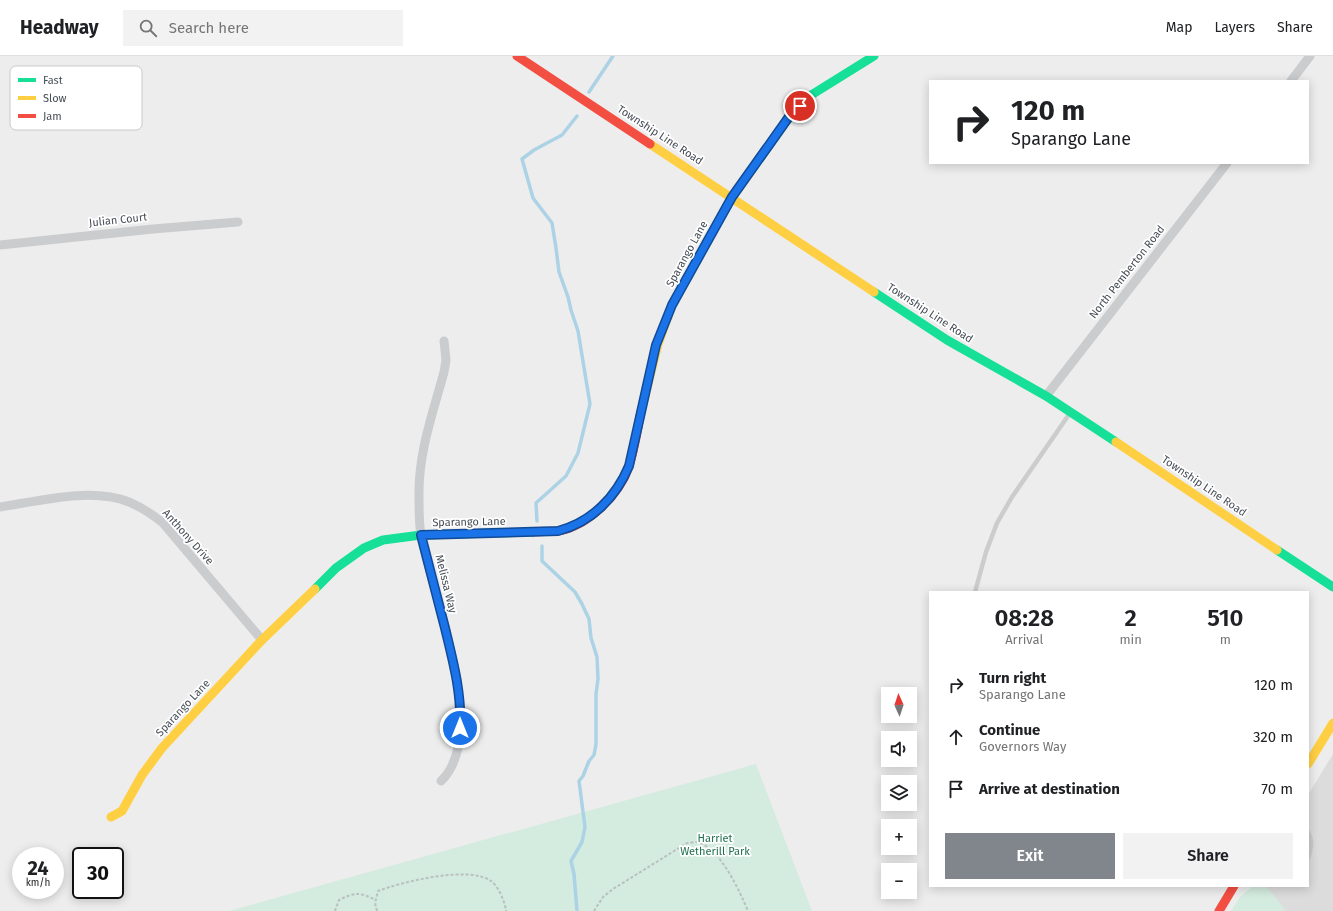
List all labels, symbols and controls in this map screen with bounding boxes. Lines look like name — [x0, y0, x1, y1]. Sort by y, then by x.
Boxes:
search box — [123, 10, 403, 46]
text: Headway — [20, 16, 99, 39]
icon: search — [137, 17, 159, 39]
text: Search here — [169, 19, 249, 37]
text: Map — [1166, 19, 1192, 36]
text: Layers — [1214, 19, 1255, 36]
text: Share — [1277, 19, 1313, 36]
legend — [10, 66, 142, 130]
text: Fast — [43, 74, 63, 87]
pin — [783, 89, 817, 123]
text: Slow — [43, 92, 67, 105]
text: 120 m — [1011, 94, 1085, 127]
icon: arrive — [789, 95, 811, 117]
icon: right — [945, 96, 997, 148]
street label: Township Line Road — [615, 103, 705, 167]
text: Jam — [43, 110, 62, 123]
text: Sparango Lane — [1011, 128, 1131, 150]
street label: Julian Court — [88, 210, 148, 230]
street label: Sparango Lane — [664, 219, 710, 289]
street label: North Pemberton Road — [1087, 223, 1167, 321]
street label: Township Line Road — [885, 281, 975, 345]
street label: Township Line Road — [1159, 453, 1249, 519]
street label: Anthony Drive — [160, 507, 216, 567]
street label: Sparango Lane — [432, 515, 506, 529]
street label: Melissa Way — [432, 553, 460, 615]
text: 08:28 — [994, 604, 1054, 632]
text: 2 — [1125, 604, 1137, 632]
text: 510 — [1207, 604, 1244, 632]
text: Arrival — [1005, 632, 1043, 647]
text: min — [1119, 632, 1142, 647]
text: m — [1220, 632, 1231, 647]
text: Turn right — [979, 669, 1046, 687]
icon: right — [945, 674, 967, 696]
text: 120 m — [1254, 676, 1293, 694]
street label: Sparango Lane — [153, 677, 213, 739]
north arrow — [881, 687, 917, 723]
map controls — [881, 687, 917, 899]
text: Sparango Lane — [979, 687, 1066, 702]
position arrow — [439, 707, 481, 749]
text: Continue — [979, 721, 1040, 739]
icon: ahead — [945, 726, 967, 748]
text: 320 m — [1253, 728, 1293, 746]
button: sound — [881, 731, 917, 767]
text: Governors Way — [979, 739, 1066, 754]
button: layers — [881, 775, 917, 811]
icon: arrive — [945, 778, 967, 800]
text: Arrive at destination — [979, 780, 1120, 798]
text: 70 m — [1261, 780, 1293, 798]
button: + — [881, 819, 917, 855]
park label: Harriet Wetherill Park — [680, 832, 750, 858]
button: Exit — [945, 833, 1115, 879]
button: Share — [1123, 833, 1293, 879]
speed limit sign: 30 — [72, 847, 124, 899]
text: 24 — [27, 856, 49, 880]
button: − — [881, 863, 917, 899]
text: km/h — [26, 877, 50, 889]

